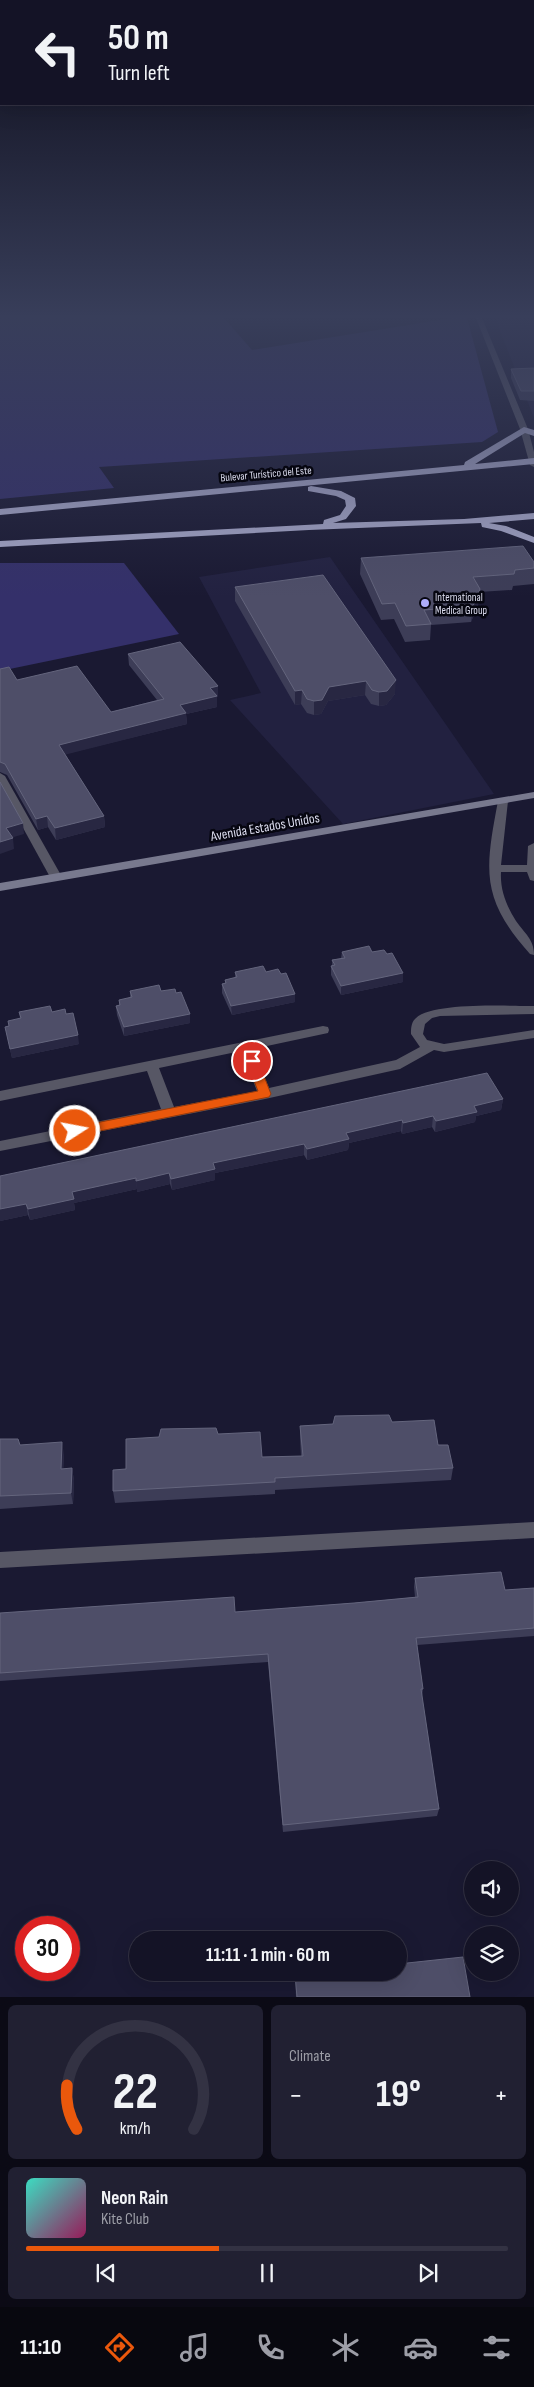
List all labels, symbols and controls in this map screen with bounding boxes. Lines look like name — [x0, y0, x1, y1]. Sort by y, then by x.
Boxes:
text: 50 m — [108, 17, 169, 60]
icon: left — [25, 20, 90, 85]
text: Turn left — [108, 60, 170, 87]
street label: Bulevar Turístico del Este — [220, 464, 312, 484]
place label: International Medical Group — [435, 591, 487, 617]
marker: International Medical Group — [419, 597, 431, 609]
street label: Avenida Estados Unidos — [208, 809, 321, 845]
pin — [231, 1040, 273, 1082]
icon: arrive — [238, 1047, 266, 1075]
position arrow — [48, 1104, 100, 1156]
map controls — [464, 1861, 519, 1981]
button: sound — [464, 1861, 519, 1916]
speed limit sign: 30 — [15, 1916, 80, 1981]
button: layers — [464, 1926, 519, 1981]
text: 11:11 · 1 min · 60 m — [206, 1944, 330, 1967]
text: Climate — [289, 2047, 331, 2066]
text: 22 — [113, 2061, 158, 2124]
text: 19° — [376, 2072, 421, 2117]
text: − — [289, 2079, 303, 2112]
text: + — [494, 2079, 508, 2112]
text: km/h — [120, 2118, 151, 2139]
text: Neon Rain — [101, 2187, 168, 2210]
text: Kite Club — [101, 2210, 149, 2229]
icon: previous — [92, 2259, 120, 2287]
icon: pause — [253, 2259, 281, 2287]
icon: next — [414, 2259, 442, 2287]
icon: directions — [102, 2330, 137, 2365]
icon: music — [177, 2330, 212, 2365]
icon: phone — [253, 2330, 288, 2365]
icon: climate — [328, 2330, 363, 2365]
icon: car — [403, 2330, 438, 2365]
icon: filters — [479, 2330, 514, 2365]
text: 11:10 — [20, 2334, 61, 2361]

